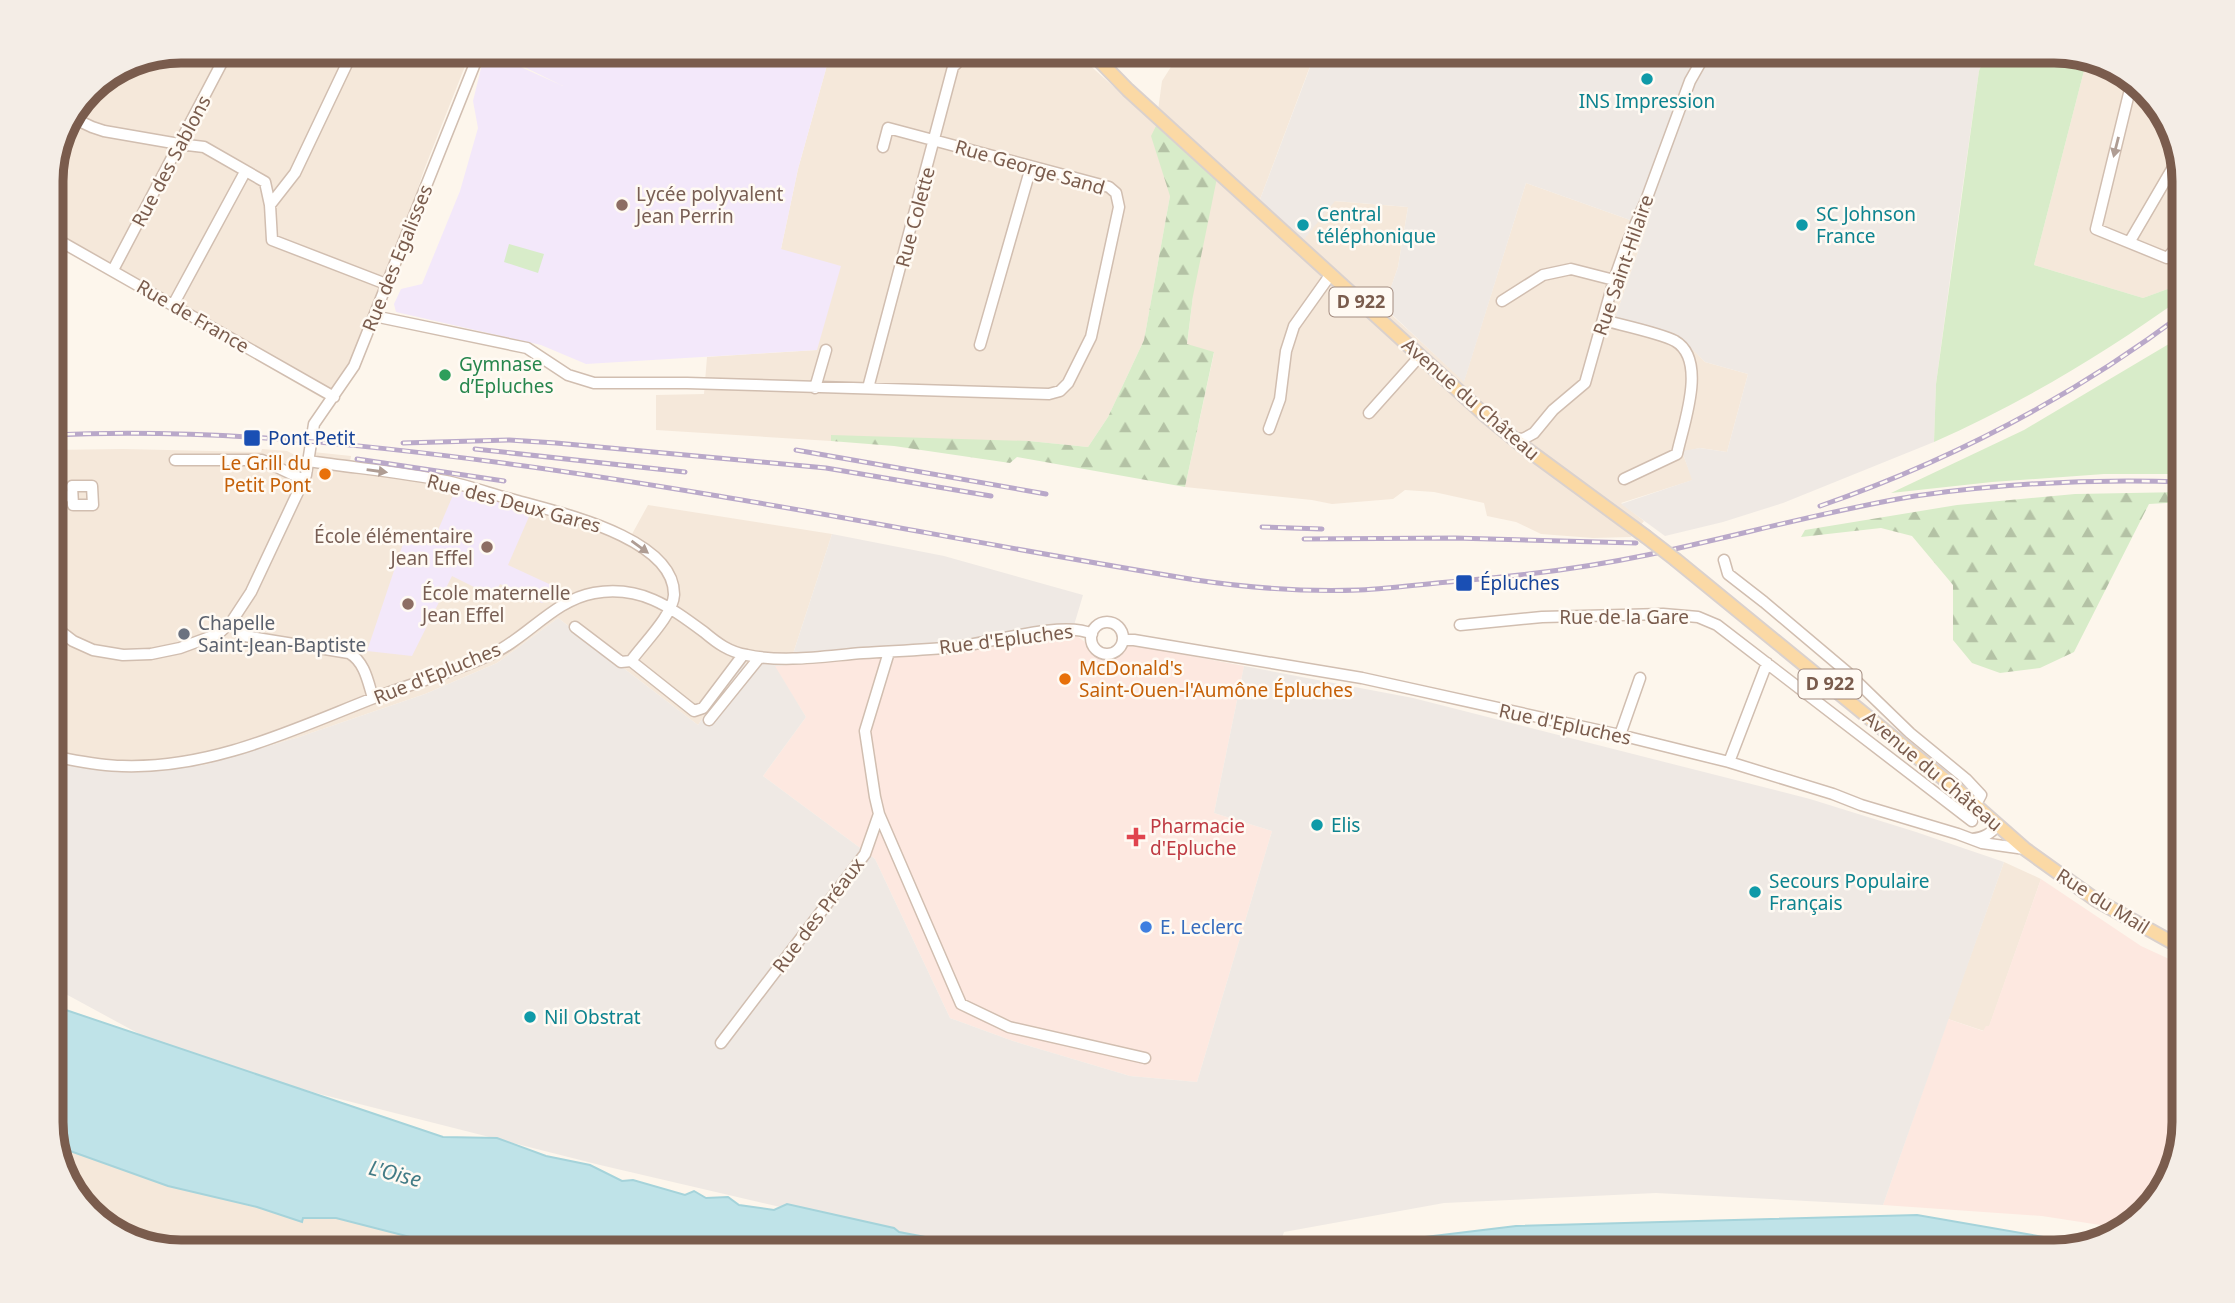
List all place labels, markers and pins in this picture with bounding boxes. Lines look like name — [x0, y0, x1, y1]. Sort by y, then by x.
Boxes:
marker: INS Impression — [1639, 71, 1655, 87]
place label: INS Impression — [1579, 88, 1715, 114]
place label: Lycée polyvalent Jean Perrin — [634, 181, 784, 229]
marker: Lycée polyvalent Jean Perrin — [614, 197, 630, 213]
place label: Central téléphonique — [1317, 201, 1436, 249]
place label: SC Johnson France — [1816, 201, 1916, 249]
marker: Central téléphonique — [1295, 217, 1311, 233]
marker: SC Johnson France — [1794, 217, 1810, 233]
place label: Gymnase d’Epluches — [459, 351, 554, 399]
marker: Gymnase d’Epluches — [437, 367, 453, 383]
place label: Pont Petit — [268, 425, 356, 451]
marker: Pont Petit — [242, 428, 262, 448]
place label: Le Grill du Petit Pont — [221, 450, 311, 498]
marker: Le Grill du Petit Pont — [317, 466, 333, 482]
place label: École élémentaire Jean Effel — [314, 523, 473, 571]
marker: École élémentaire Jean Effel — [479, 539, 495, 555]
place label: Épluches — [1480, 570, 1560, 596]
marker: Épluches — [1454, 573, 1474, 593]
place label: École maternelle Jean Effel — [420, 580, 571, 628]
marker: École maternelle Jean Effel — [400, 596, 416, 612]
place label: Chapelle Saint-Jean-Baptiste — [198, 610, 366, 658]
marker: Chapelle Saint-Jean-Baptiste — [176, 626, 192, 642]
place label: McDonald's Saint-Ouen-l'Aumône Épluches — [1079, 655, 1353, 703]
marker: McDonald's Saint-Ouen-l'Aumône Épluches — [1057, 671, 1073, 687]
place label: Elis — [1331, 812, 1360, 838]
place label: Pharmacie d'Epluche — [1150, 813, 1245, 861]
marker: Elis — [1309, 817, 1325, 833]
marker: Pharmacie d'Epluche — [1128, 829, 1144, 845]
place label: Secours Populaire Français — [1769, 868, 1929, 916]
marker: Secours Populaire Français — [1747, 884, 1763, 900]
place label: E. Leclerc — [1160, 914, 1243, 940]
marker: E. Leclerc — [1138, 919, 1154, 935]
place label: Nil Obstrat — [544, 1004, 641, 1030]
marker: Nil Obstrat — [522, 1009, 538, 1025]

